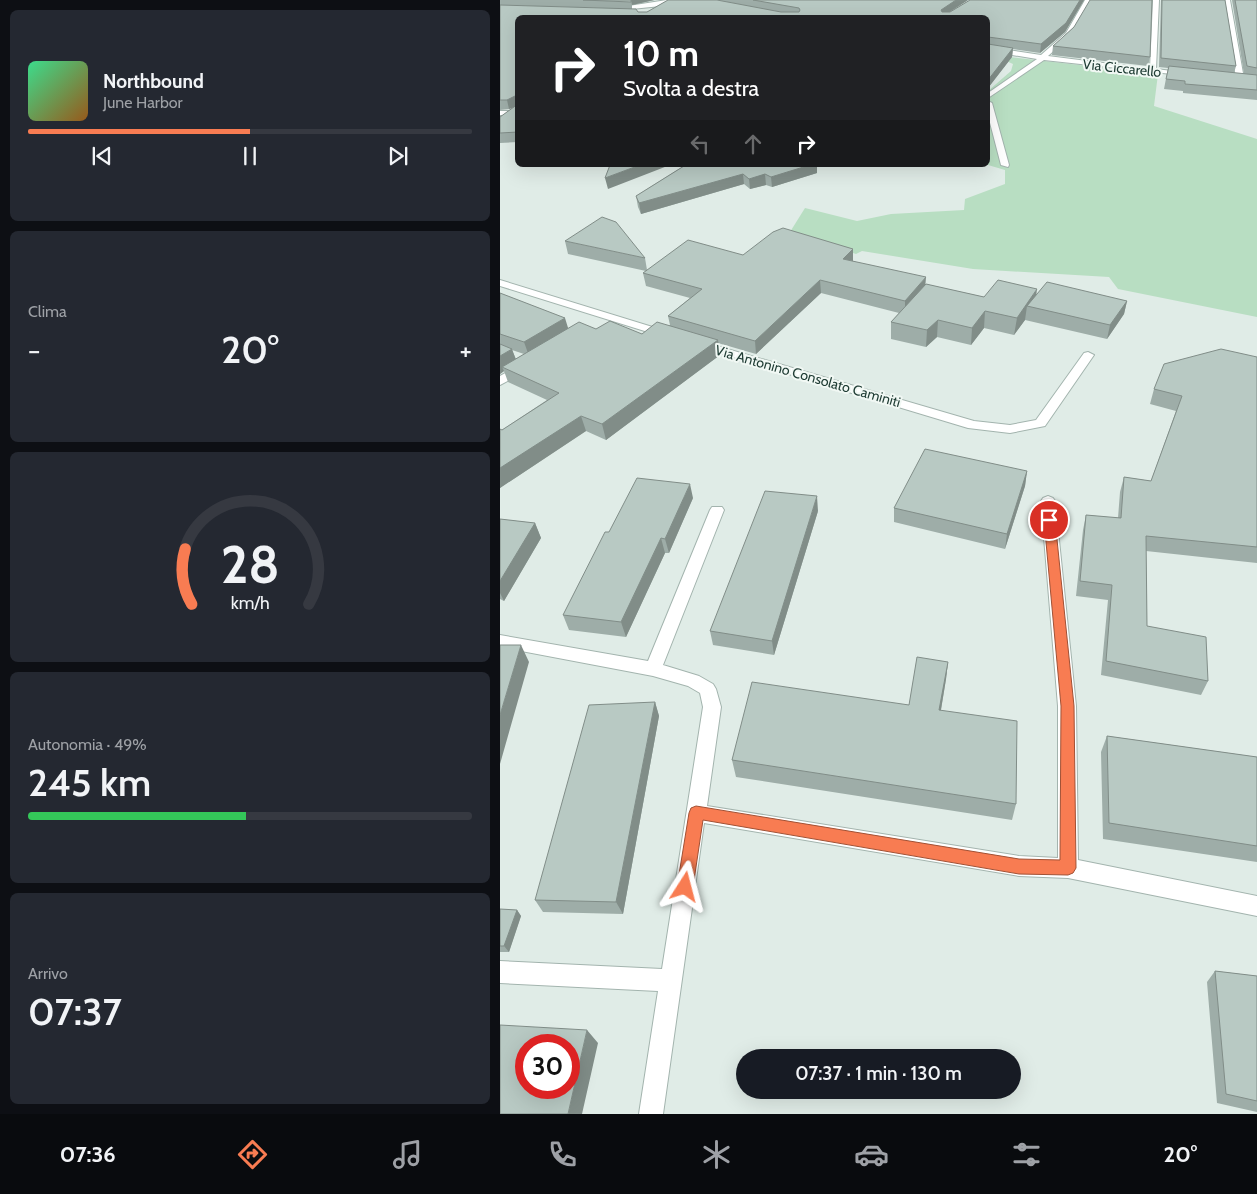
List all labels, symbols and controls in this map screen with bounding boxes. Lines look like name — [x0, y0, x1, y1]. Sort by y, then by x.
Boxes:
text: 10 m — [623, 32, 699, 75]
icon: right — [540, 35, 605, 100]
street label: Via Ciccarello — [1082, 55, 1163, 81]
text: Northbound — [103, 70, 204, 93]
text: Svolta a destra — [623, 75, 759, 102]
text: June Harbor — [103, 93, 183, 112]
icon: left — [686, 130, 714, 158]
icon: ahead — [739, 130, 767, 158]
icon: right — [792, 130, 820, 158]
icon: previous — [88, 142, 116, 170]
icon: pause — [236, 142, 264, 170]
icon: next — [384, 142, 412, 170]
text: Clima — [28, 302, 67, 321]
text: 20° — [221, 326, 279, 373]
text: − — [28, 333, 40, 367]
text: + — [460, 333, 472, 367]
street label: Via Antonino Consolato Caminiti — [713, 341, 903, 411]
pin — [1028, 499, 1070, 541]
icon: arrive — [1035, 506, 1063, 534]
text: 28 — [221, 533, 279, 596]
text: km/h — [230, 592, 270, 613]
text: Autonomia · 49% — [28, 735, 147, 754]
text: 245 km — [28, 759, 151, 806]
position arrow — [658, 860, 710, 912]
text: Arrivo — [28, 964, 68, 983]
text: 07:37 — [28, 988, 122, 1035]
speed limit sign: 30 — [515, 1034, 580, 1099]
text: 07:37 · 1 min · 130 m — [795, 1062, 962, 1085]
icon: directions — [235, 1137, 270, 1172]
icon: music — [390, 1137, 425, 1172]
icon: phone — [545, 1137, 580, 1172]
icon: climate — [699, 1137, 734, 1172]
icon: car — [854, 1137, 889, 1172]
icon: filters — [1009, 1137, 1044, 1172]
text: 07:36 — [60, 1141, 116, 1168]
text: 20° — [1164, 1141, 1197, 1168]

